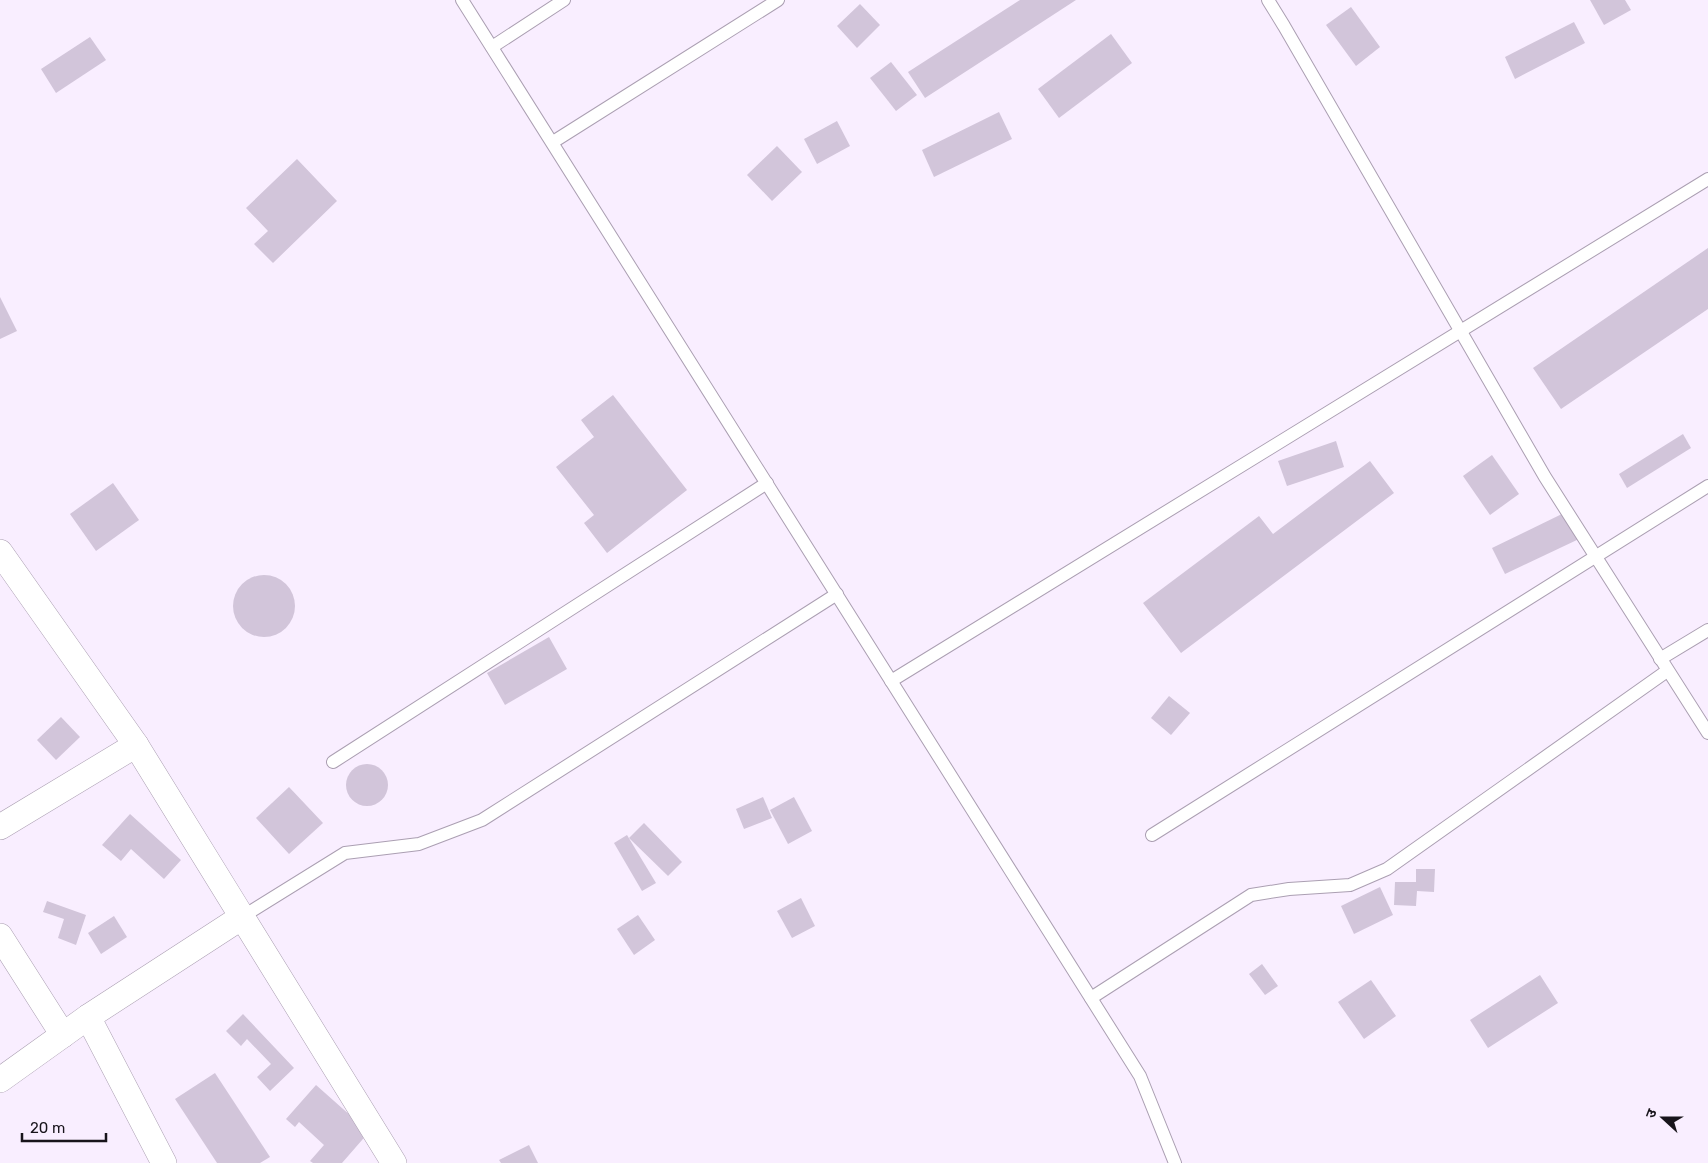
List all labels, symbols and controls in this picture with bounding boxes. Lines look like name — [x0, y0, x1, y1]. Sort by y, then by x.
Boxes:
north arrow — [1638, 1093, 1688, 1143]
text: उ — [1642, 1106, 1661, 1120]
scale bar — [22, 1110, 106, 1142]
text: 20 m — [30, 1119, 65, 1137]

